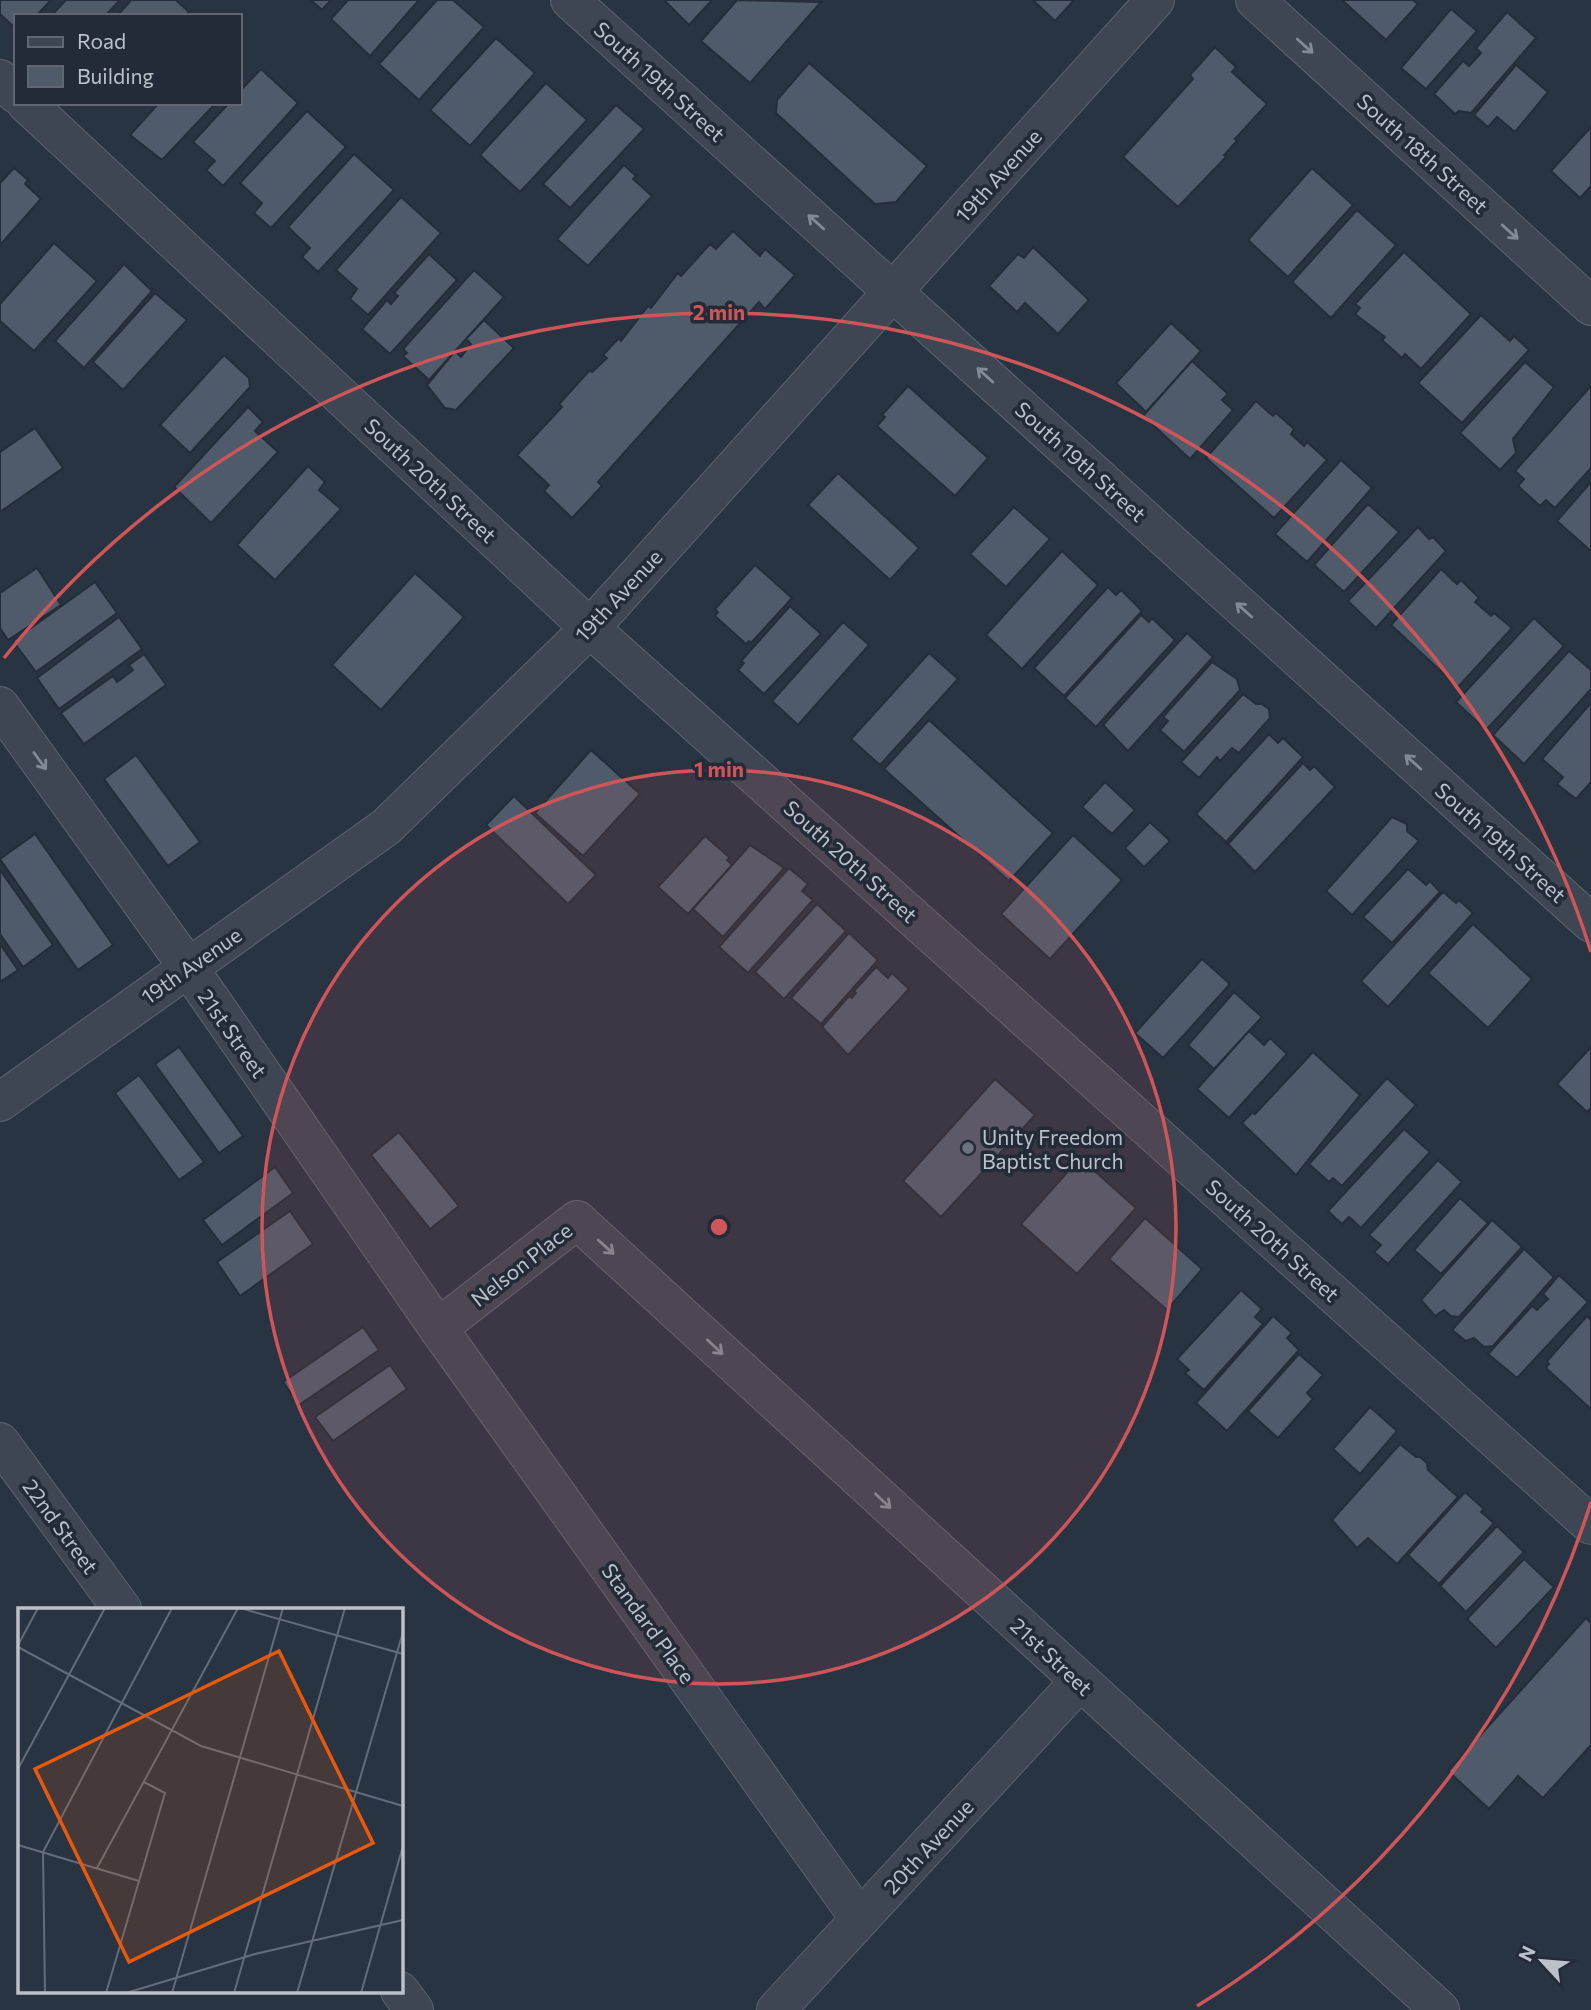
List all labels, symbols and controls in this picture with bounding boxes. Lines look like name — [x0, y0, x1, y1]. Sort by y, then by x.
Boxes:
legend — [14, 14, 242, 105]
street label: South 19th Street — [590, 16, 730, 146]
text: Road — [77, 28, 126, 53]
one-way arrow — [1296, 38, 1314, 54]
text: Building — [77, 63, 154, 88]
street label: South 18th Street — [1353, 88, 1493, 218]
street label: 19th Avenue — [950, 123, 1046, 227]
one-way arrow — [808, 214, 825, 231]
one-way arrow — [1500, 224, 1518, 240]
text: 2 min — [693, 299, 745, 324]
one-way arrow — [976, 367, 994, 383]
street label: South 19th Street — [1011, 396, 1151, 526]
street label: South 20th Street — [360, 413, 502, 547]
street label: 19th Avenue — [569, 544, 667, 646]
one-way arrow — [1236, 602, 1254, 618]
one-way arrow — [33, 751, 47, 770]
one-way arrow — [1404, 754, 1422, 770]
text: 1 min — [694, 756, 744, 781]
street label: South 19th Street — [1431, 777, 1571, 907]
street label: South 20th Street — [779, 795, 923, 927]
street label: 19th Avenue — [136, 921, 246, 1009]
street label: 21st Street — [193, 984, 273, 1082]
place label: Unity Freedom Baptist Church — [982, 1124, 1124, 1173]
marker: Unity Freedom Baptist Church — [960, 1140, 976, 1156]
street label: South 20th Street — [1201, 1174, 1345, 1306]
centre of rings — [707, 1215, 731, 1239]
street label: Nelson Place — [465, 1217, 577, 1311]
one-way arrow — [597, 1239, 615, 1255]
one-way arrow — [706, 1339, 724, 1355]
street label: 22nd Street — [18, 1474, 104, 1578]
one-way arrow — [874, 1493, 892, 1509]
street label: Standard Place — [597, 1558, 701, 1688]
inset map — [18, 1608, 402, 1993]
street label: 21st Street — [1006, 1612, 1098, 1700]
street label: 20th Avenue — [878, 1794, 978, 1898]
north arrow — [1507, 1926, 1577, 1996]
text: N — [1513, 1942, 1540, 1965]

